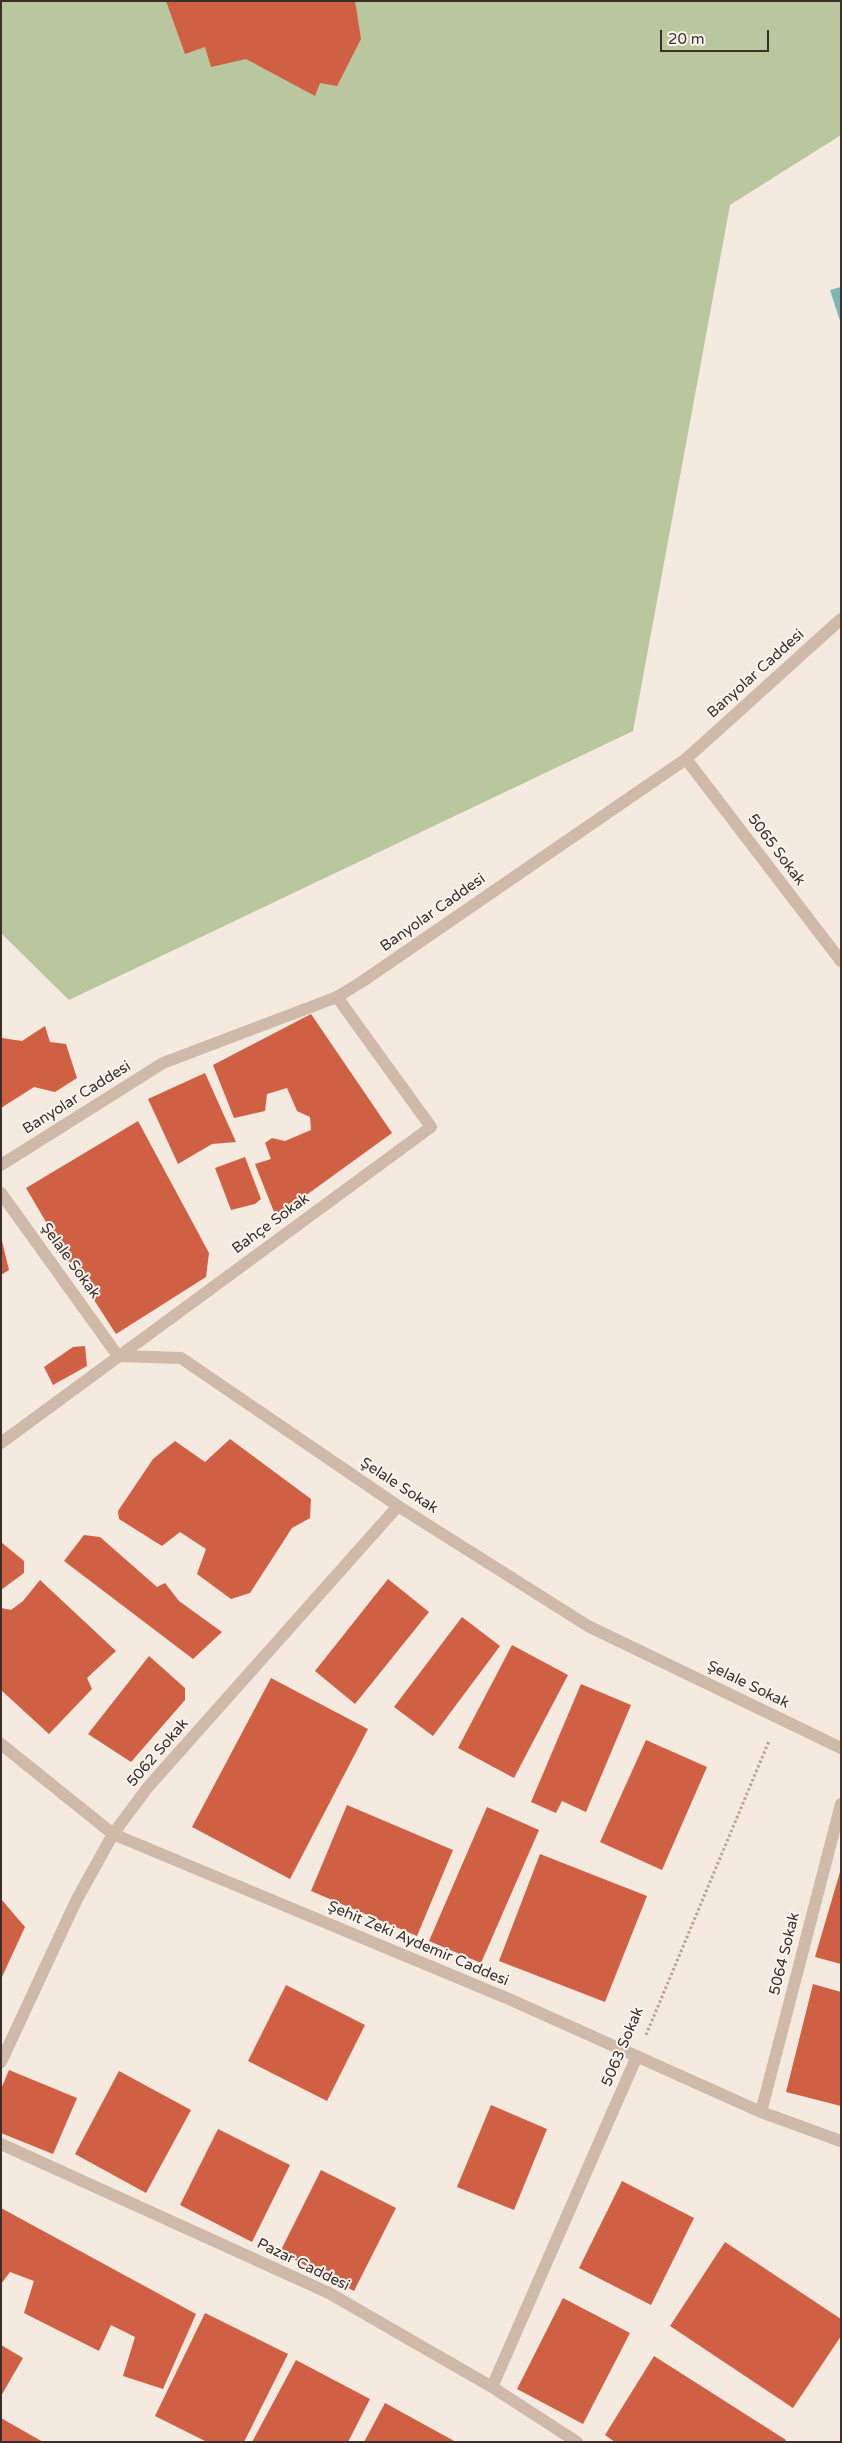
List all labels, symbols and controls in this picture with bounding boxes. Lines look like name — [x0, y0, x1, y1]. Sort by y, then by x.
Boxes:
scale bar — [662, 20, 771, 52]
text: 20 m — [668, 30, 705, 48]
street label: Banyolar Caddesi — [704, 626, 808, 722]
street label: 5065 Sokak — [743, 811, 809, 889]
street label: Banyolar Caddesi — [377, 870, 489, 956]
street label: Banyolar Caddesi — [20, 1058, 134, 1138]
street label: Bahçe Sokak — [229, 1190, 313, 1258]
street label: Şelale Sokak — [37, 1220, 103, 1302]
street label: Şelale Sokak — [357, 1454, 441, 1518]
street label: Şelale Sokak — [704, 1657, 792, 1713]
street label: 5062 Sokak — [123, 1715, 193, 1791]
street label: Şehit Zeki Aydemir Caddesi — [325, 1898, 511, 1990]
street label: 5064 Sokak — [766, 1911, 804, 1997]
street label: 5063 Sokak — [598, 2005, 648, 2089]
street label: Pazar Caddesi — [254, 2235, 352, 2295]

